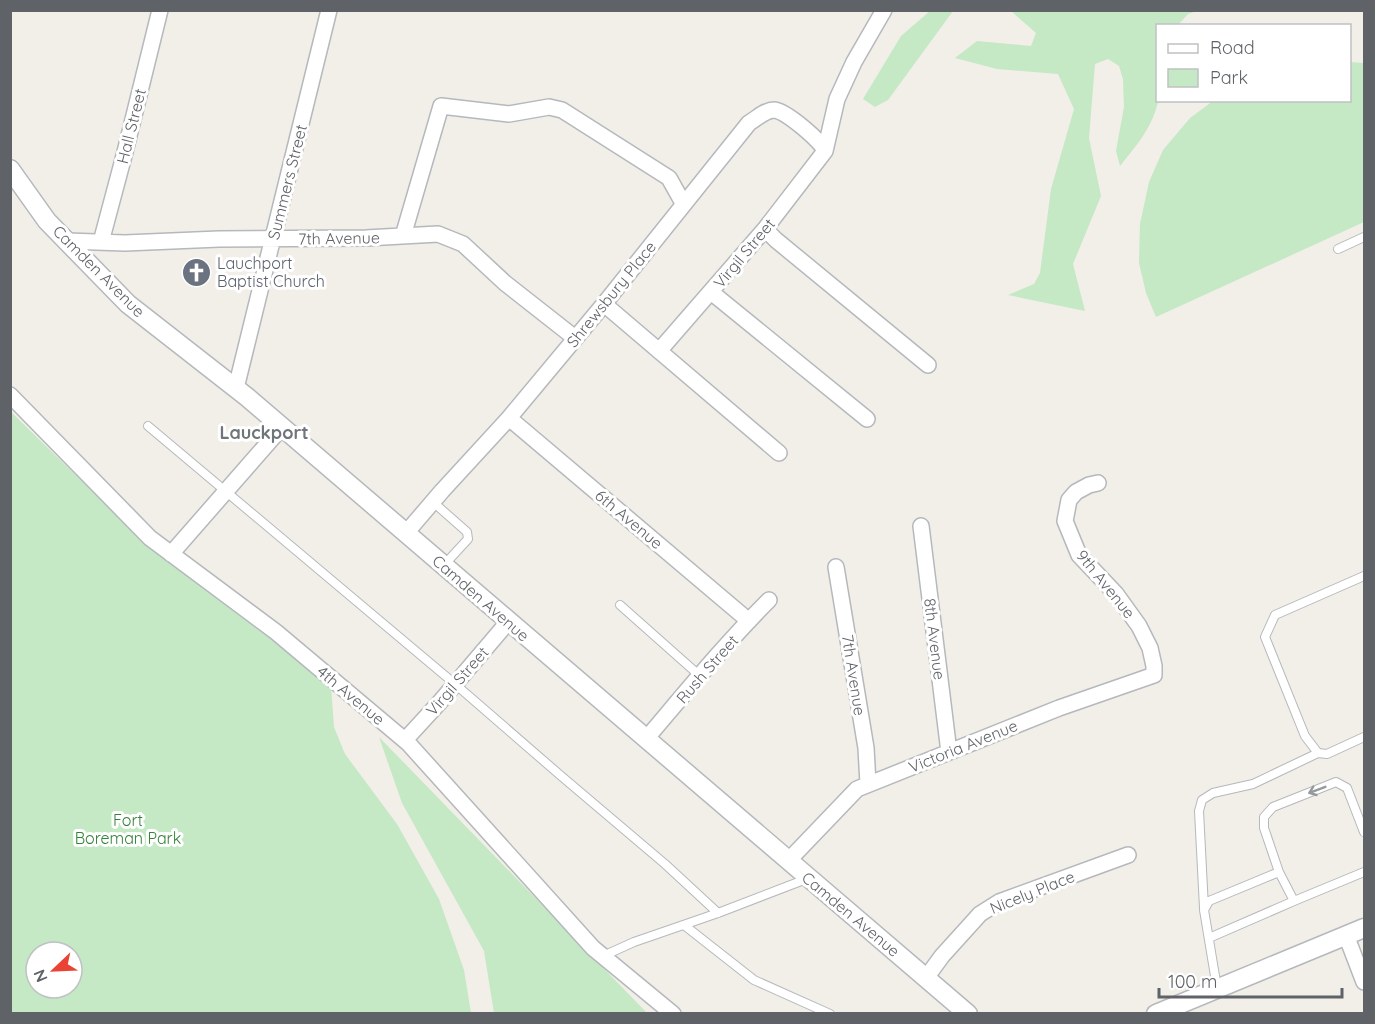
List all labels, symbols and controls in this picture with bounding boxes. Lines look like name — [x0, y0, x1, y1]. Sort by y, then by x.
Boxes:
legend — [1156, 24, 1351, 102]
text: Road — [1210, 36, 1255, 59]
text: Park — [1210, 66, 1248, 89]
street label: Hall Street — [112, 86, 150, 166]
street label: Summers Street — [263, 122, 311, 242]
street label: Virgil Street — [709, 214, 779, 292]
street label: Camden Avenue — [49, 221, 149, 321]
street label: 7th Avenue — [298, 227, 380, 249]
street label: Shrewsbury Place — [562, 237, 660, 351]
place label: Lauchport Baptist Church — [217, 253, 325, 291]
church icon: Lauchport Baptist Church — [180, 256, 212, 288]
district label: Lauckport — [219, 421, 309, 444]
street label: 6th Avenue — [591, 485, 667, 553]
street label: 9th Avenue — [1072, 546, 1140, 622]
street label: Camden Avenue — [428, 550, 534, 646]
street label: 8th Avenue — [920, 597, 950, 681]
street label: Rush Street — [672, 631, 742, 707]
street label: 7th Avenue — [838, 633, 870, 717]
street label: Virgil Street — [422, 642, 492, 720]
street label: 4th Avenue — [313, 661, 389, 729]
street label: Victoria Avenue — [906, 715, 1020, 777]
one-way arrow — [1308, 785, 1327, 796]
park label: Fort Boreman Park — [75, 810, 181, 848]
street label: Nicely Place — [987, 866, 1077, 918]
street label: Camden Avenue — [798, 867, 904, 961]
north arrow — [24, 940, 84, 1000]
scale bar — [1159, 961, 1342, 999]
text: N — [29, 967, 52, 985]
text: 100 m — [1168, 970, 1217, 993]

